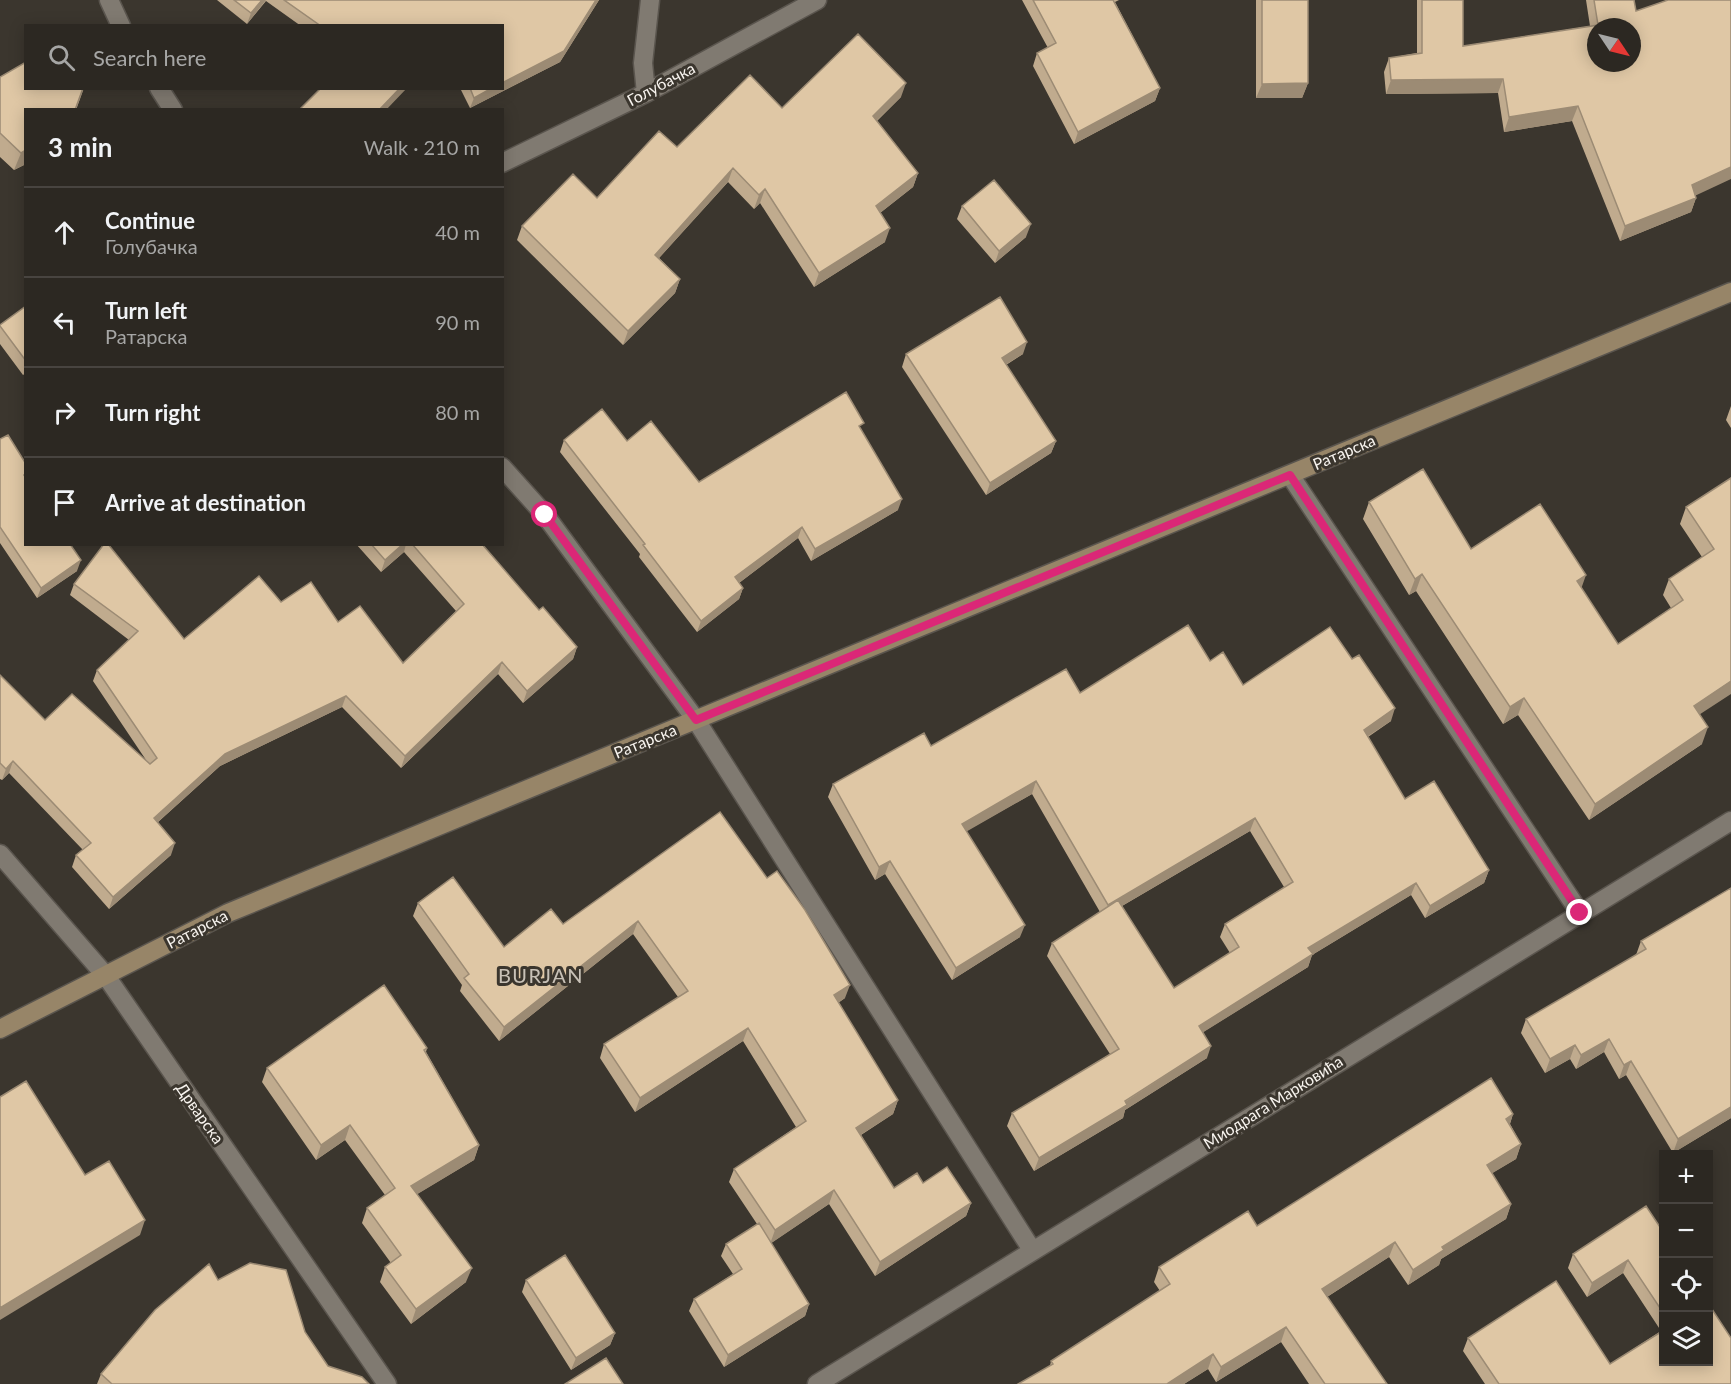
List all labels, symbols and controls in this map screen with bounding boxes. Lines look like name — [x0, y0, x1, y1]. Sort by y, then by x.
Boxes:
north arrow — [1587, 18, 1641, 72]
search box — [24, 24, 504, 90]
icon: search — [45, 41, 78, 74]
text: Search here — [93, 44, 206, 71]
street label: Голубачка — [624, 58, 698, 109]
text: 3 min — [48, 131, 112, 163]
text: Walk · 210 m — [364, 135, 480, 159]
text: Continue — [105, 207, 195, 234]
icon: ahead — [48, 216, 81, 249]
text: 40 m — [435, 220, 480, 244]
text: Голубачка — [105, 234, 198, 258]
text: Turn left — [105, 297, 187, 324]
icon: left — [48, 306, 81, 339]
text: 90 m — [435, 310, 480, 334]
text: Ратарска — [105, 324, 187, 348]
icon: right — [48, 396, 81, 429]
text: Turn right — [105, 399, 200, 426]
text: 80 m — [435, 400, 480, 424]
street label: Ратарска — [1310, 430, 1378, 473]
icon: arrive — [48, 486, 81, 519]
text: Arrive at destination — [105, 489, 306, 516]
route start — [531, 501, 557, 527]
street label: Ратарска — [611, 719, 679, 762]
route end — [1566, 899, 1592, 925]
street label: Ратарска — [163, 905, 230, 952]
district label: BURJAN — [498, 963, 584, 987]
street label: Миодрага Марковића — [1200, 1051, 1346, 1152]
street label: Дрварска — [173, 1079, 228, 1147]
map controls — [1659, 1150, 1713, 1366]
button: + — [1659, 1150, 1713, 1204]
button: − — [1659, 1204, 1713, 1258]
button: locate — [1659, 1258, 1713, 1312]
button: layers — [1659, 1312, 1713, 1366]

